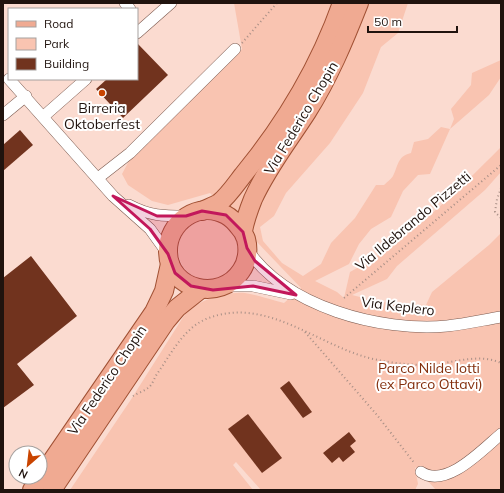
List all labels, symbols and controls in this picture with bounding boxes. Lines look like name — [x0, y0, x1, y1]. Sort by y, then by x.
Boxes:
legend — [8, 8, 138, 80]
scale bar — [368, 8, 457, 34]
text: 50 m — [374, 14, 402, 29]
text: Road — [44, 16, 73, 31]
text: Park — [44, 36, 70, 51]
text: Building — [44, 56, 89, 71]
street label: Via Federico Chopin — [260, 58, 342, 178]
marker: Birreria Oktoberfest — [97, 88, 107, 98]
place label: Birreria Oktoberfest — [64, 99, 140, 133]
street label: Via Ildebrando Pizzetti — [351, 167, 475, 275]
street label: Via Keplero — [360, 293, 436, 319]
street label: Via Federico Chopin — [63, 322, 151, 438]
park label: Parco Nilde Iotti (ex Parco Ottavi) — [375, 359, 483, 393]
north arrow — [8, 445, 48, 485]
text: N — [16, 466, 30, 482]

